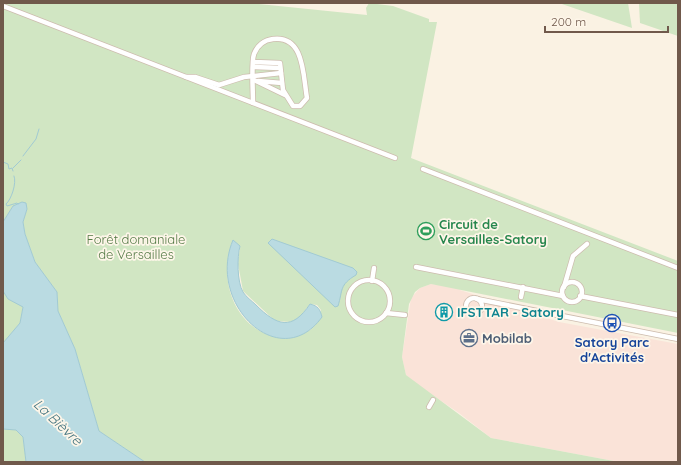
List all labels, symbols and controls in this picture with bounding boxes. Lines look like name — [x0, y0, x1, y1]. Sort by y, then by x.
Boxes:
scale bar — [545, 8, 668, 34]
text: 200 m — [551, 14, 586, 29]
place label: Circuit de Versailles-Satory — [439, 216, 547, 247]
sports icon: Circuit de Versailles-Satory — [416, 221, 436, 241]
park label: Forêt domaniale de Versailles — [87, 231, 185, 262]
building icon: IFSTTAR - Satory — [434, 302, 454, 322]
place label: IFSTTAR - Satory — [457, 304, 564, 320]
bus stop icon: Satory Parc d'Activités — [602, 313, 622, 333]
office icon: Mobilab — [459, 328, 479, 348]
place label: Mobilab — [482, 330, 532, 346]
place label: Satory Parc d'Activités — [575, 334, 649, 365]
water label: La Bièvre — [30, 395, 87, 450]

